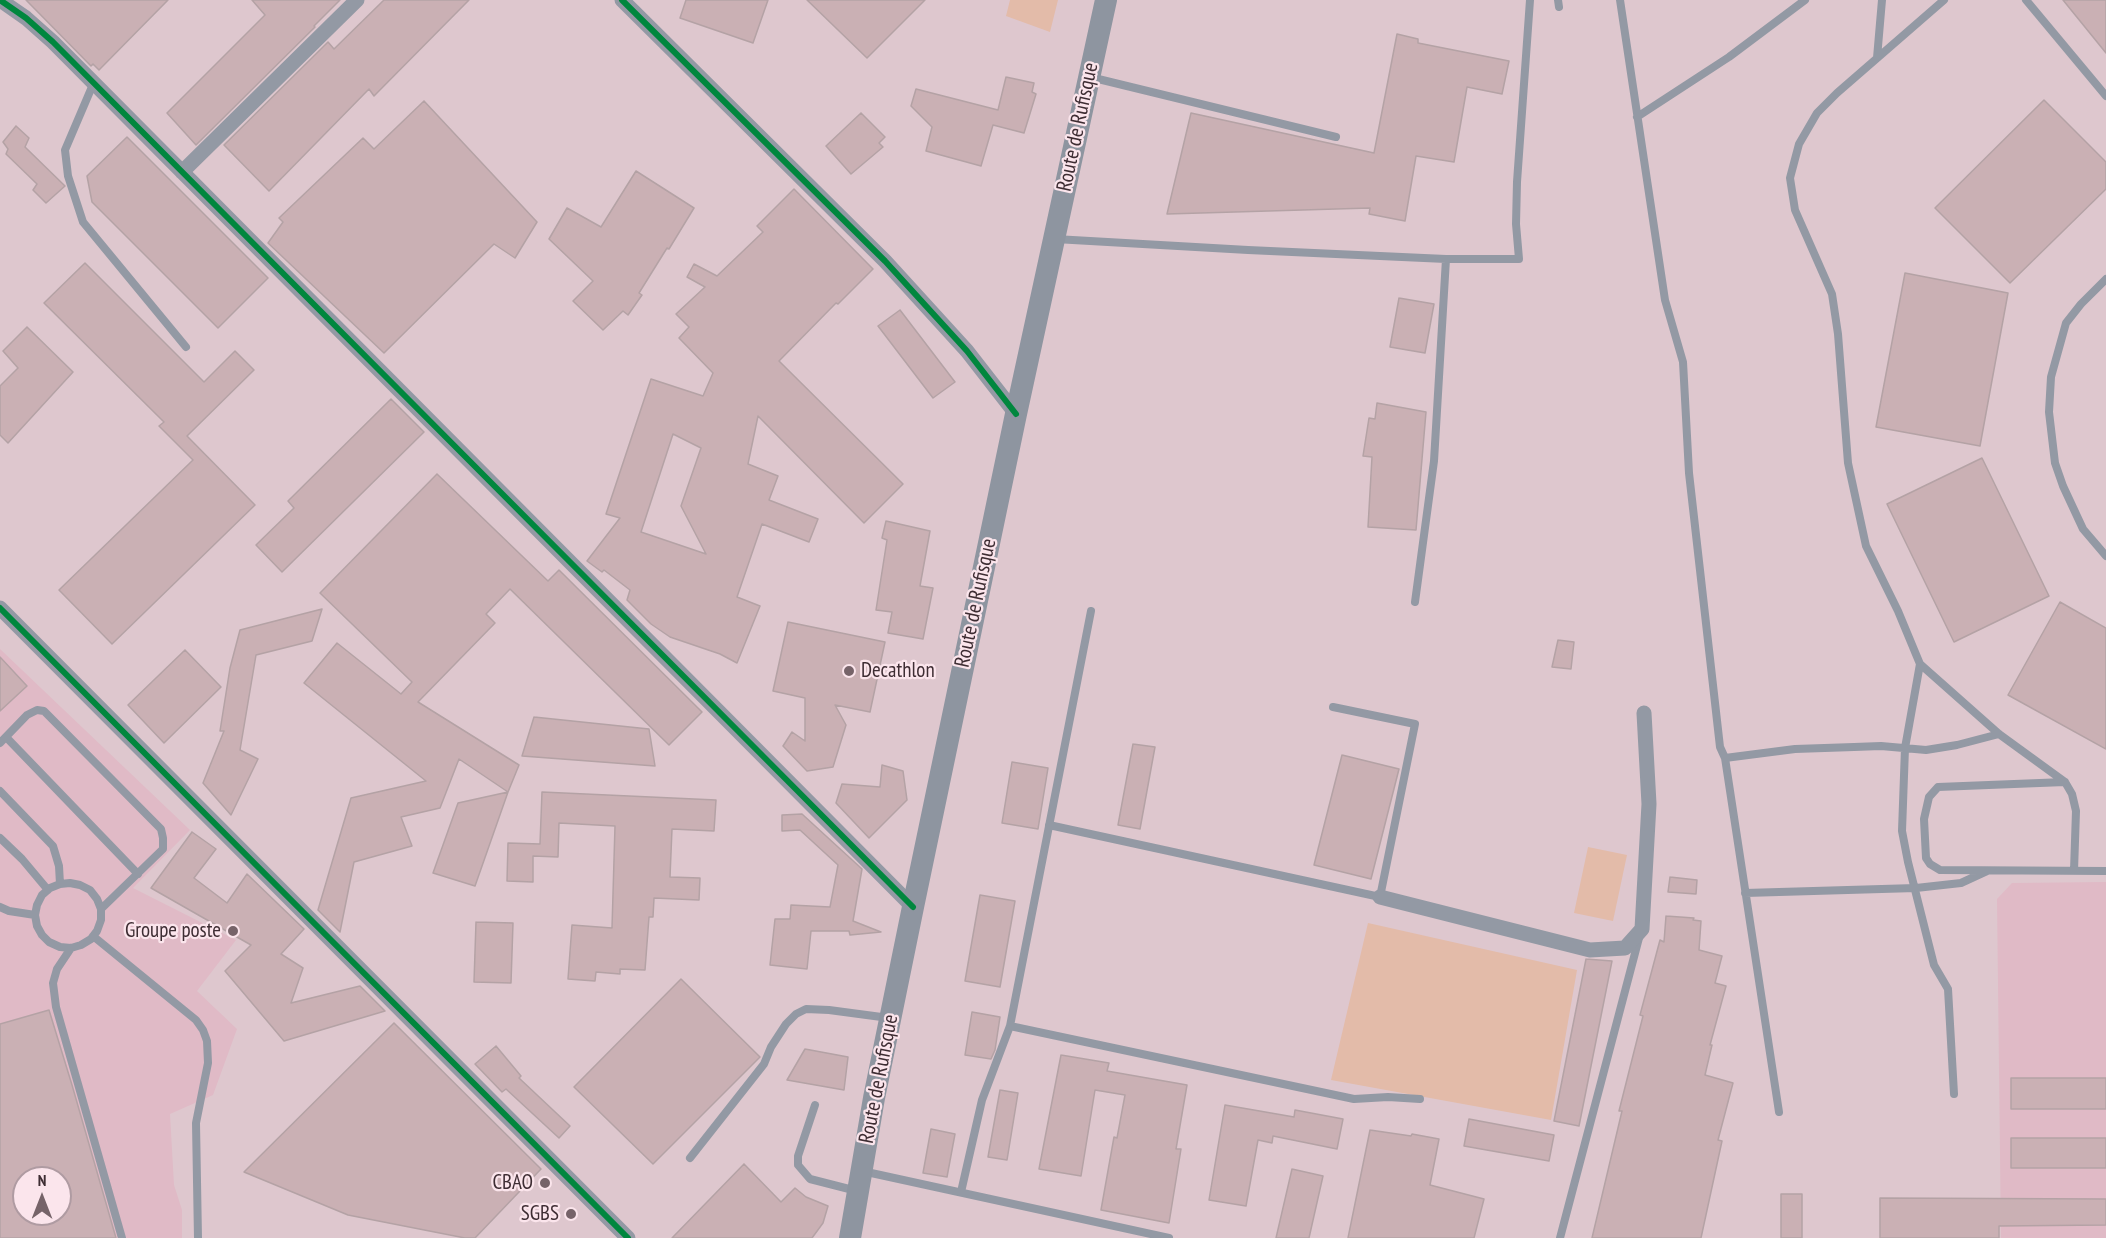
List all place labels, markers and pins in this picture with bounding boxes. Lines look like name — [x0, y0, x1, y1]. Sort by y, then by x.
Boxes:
place label: Decathlon — [861, 658, 935, 684]
marker: Decathlon — [842, 664, 856, 678]
place label: Groupe poste — [125, 918, 221, 944]
marker: Groupe poste — [226, 924, 240, 938]
place label: CBAO — [492, 1170, 533, 1196]
marker: CBAO — [538, 1176, 552, 1190]
place label: SGBS — [521, 1201, 559, 1227]
marker: SGBS — [564, 1207, 578, 1221]

